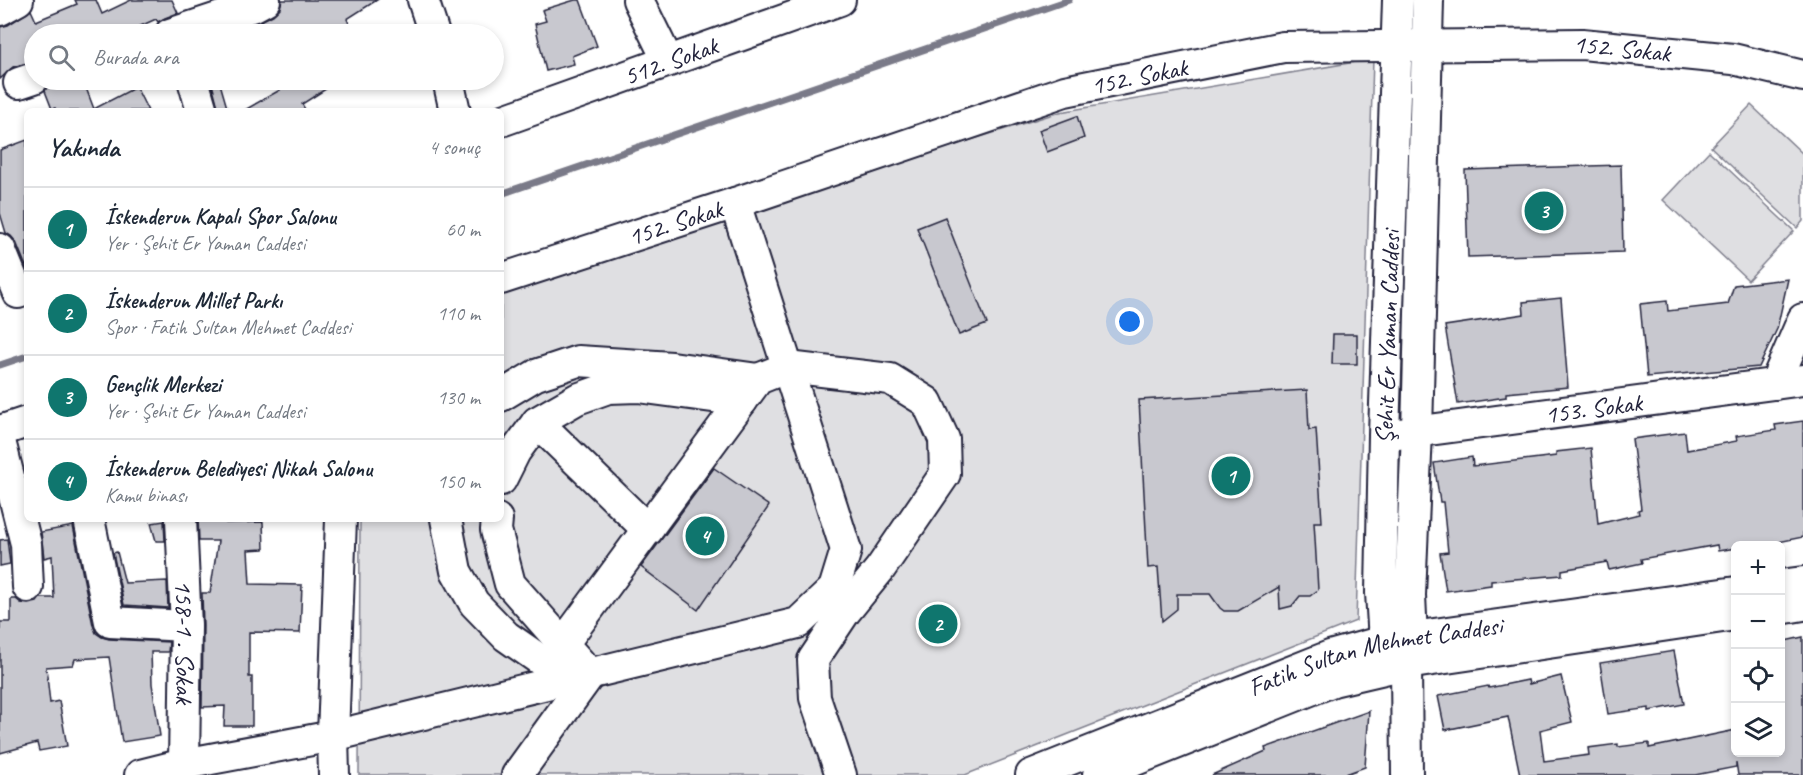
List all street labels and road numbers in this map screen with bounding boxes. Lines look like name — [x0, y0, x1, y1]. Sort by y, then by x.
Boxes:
street label: 152. Sokak — [1573, 28, 1673, 70]
street label: 512. Sokak — [619, 29, 724, 93]
street label: 152. Sokak — [1088, 50, 1192, 102]
street label: 152. Sokak — [624, 192, 728, 254]
street label: Şehit Er Yaman Caddesi — [1368, 226, 1408, 444]
street label: 153. Sokak — [1543, 386, 1645, 431]
street label: 158-1 . Sokak — [167, 579, 202, 706]
street label: Fatih Sultan Mehmet Caddesi — [1243, 608, 1507, 704]

